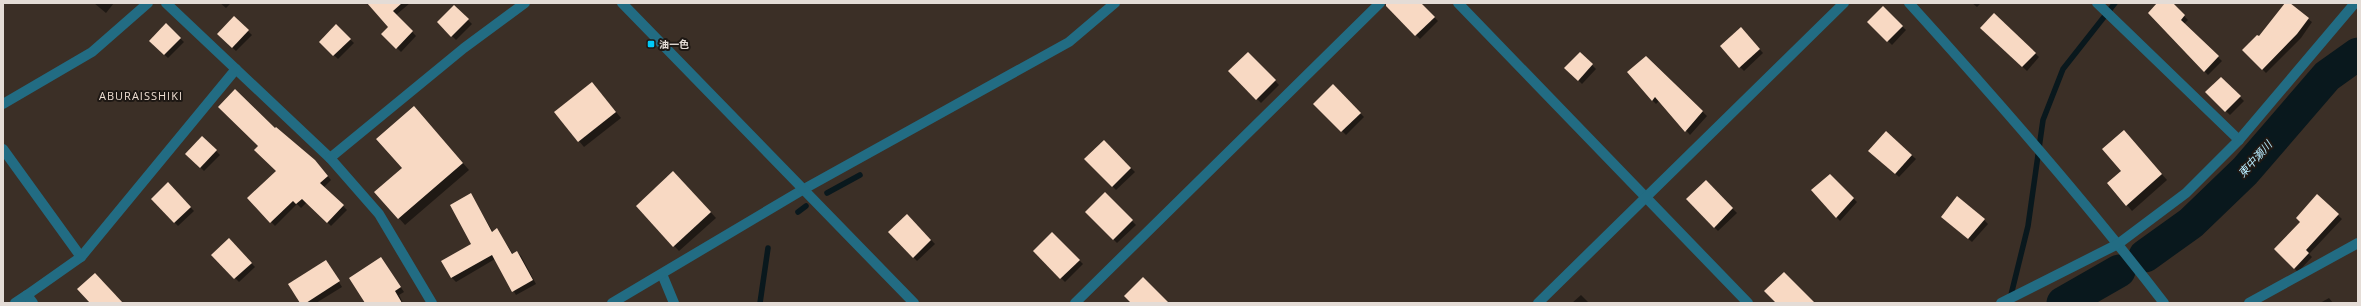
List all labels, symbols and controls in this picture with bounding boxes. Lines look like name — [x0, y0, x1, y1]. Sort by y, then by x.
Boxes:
place label: 油一色 — [659, 37, 689, 51]
marker: 油一色 — [646, 39, 656, 49]
district label: ABURAISSHIKI — [99, 88, 183, 103]
water label: 東中瀬川 — [2234, 137, 2276, 180]

